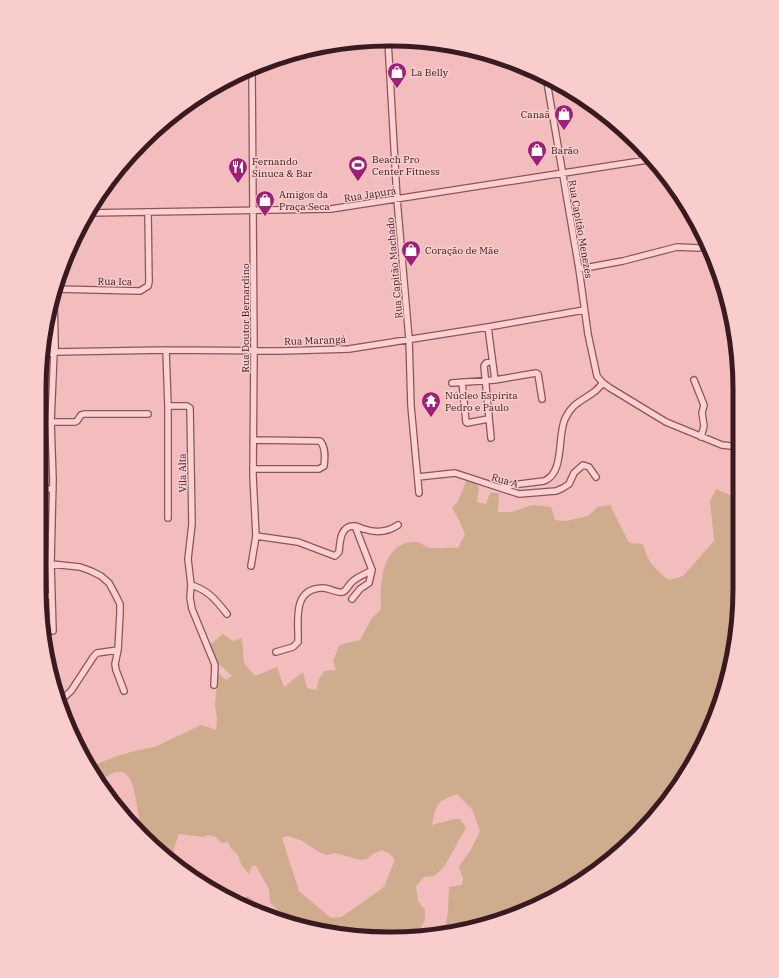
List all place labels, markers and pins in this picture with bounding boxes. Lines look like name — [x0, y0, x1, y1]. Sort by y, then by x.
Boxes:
shop icon: La Belly — [386, 61, 408, 89]
place label: La Belly — [411, 66, 449, 79]
shop icon: Canaã — [553, 103, 575, 131]
place label: Canaã — [521, 108, 551, 121]
shop icon: Barão — [526, 139, 548, 167]
place label: Barão — [551, 144, 579, 157]
place label: Beach Pro Center Fitness — [372, 153, 440, 178]
sports icon: Beach Pro Center Fitness — [347, 154, 369, 182]
place label: Fernando Sinuca & Bar — [252, 155, 313, 180]
restaurant icon: Fernando Sinuca & Bar — [227, 156, 249, 184]
place label: Amigos da Praça Seca — [279, 188, 330, 213]
shop icon: Amigos da Praça Seca — [254, 189, 276, 217]
shop icon: Coração de Mãe — [400, 239, 422, 267]
place label: Coração de Mãe — [425, 244, 499, 257]
place label: Núcleo Espírita Pedro e Paulo — [445, 389, 518, 414]
temple icon: Núcleo Espírita Pedro e Paulo — [420, 390, 442, 418]

